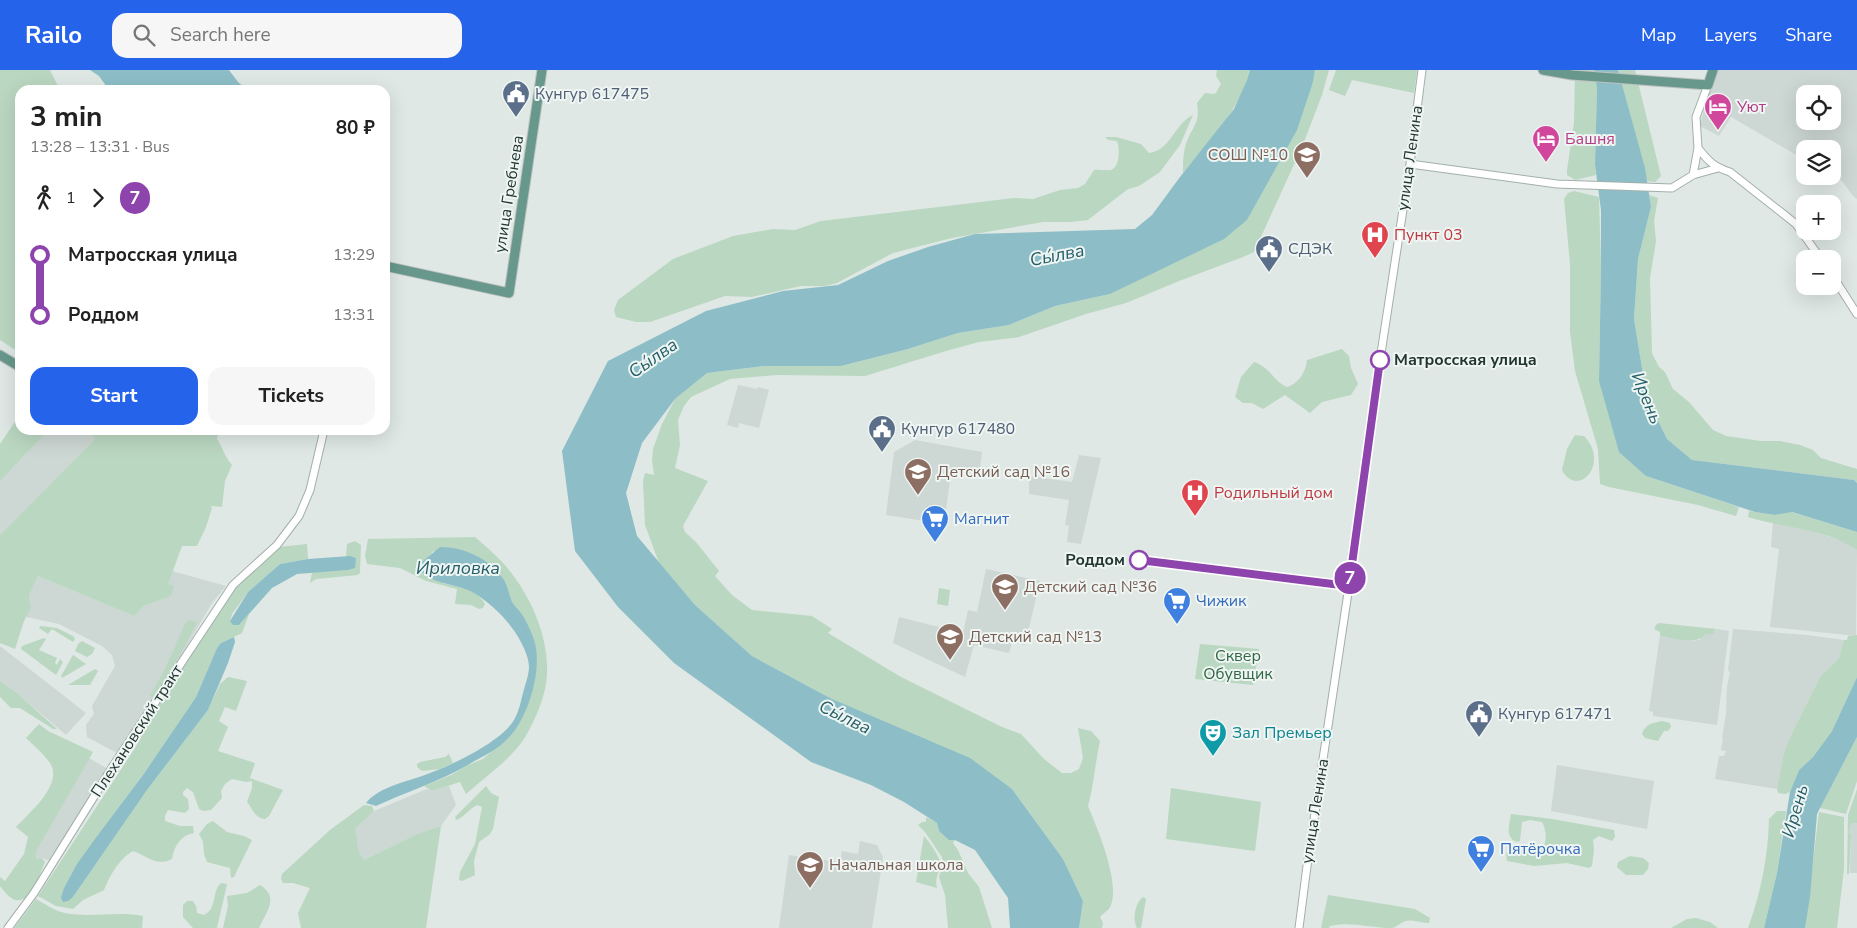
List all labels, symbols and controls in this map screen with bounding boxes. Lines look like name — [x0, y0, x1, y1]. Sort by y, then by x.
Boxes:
search box — [112, 13, 462, 58]
text: Railo — [25, 19, 82, 51]
icon: search — [130, 21, 158, 49]
text: Search here — [170, 22, 271, 48]
text: Map — [1641, 23, 1676, 47]
text: Layers — [1704, 23, 1757, 47]
text: Share — [1785, 23, 1832, 47]
public building icon: Кунгур 617475 — [501, 79, 531, 118]
place label: Кунгур 617475 — [535, 83, 649, 105]
map controls — [1796, 85, 1841, 295]
button: locate — [1796, 85, 1841, 130]
hotel icon: Уют — [1703, 92, 1733, 131]
place label: Уют — [1736, 96, 1767, 118]
text: 3 min — [30, 98, 102, 136]
street label: улица Ленина — [1392, 104, 1428, 212]
text: 80 ₽ — [336, 115, 375, 141]
hotel icon: Башня — [1531, 124, 1561, 163]
place label: Башня — [1565, 128, 1615, 150]
street label: улица Гребнева — [489, 134, 529, 254]
text: 13:28 – 13:31 · Bus — [30, 136, 170, 158]
school or university icon: СОШ №10 — [1292, 140, 1322, 179]
button: layers — [1796, 140, 1841, 185]
place label: СОШ №10 — [1208, 144, 1288, 166]
icon: walk — [30, 184, 58, 212]
icon: forward — [84, 184, 112, 212]
text: 7 — [130, 186, 140, 210]
text: 1 — [66, 187, 76, 209]
button: + — [1796, 195, 1841, 240]
hospital icon: Пункт 03 — [1360, 220, 1390, 259]
place label: Пункт 03 — [1394, 224, 1463, 246]
public building icon: СДЭК — [1254, 234, 1284, 273]
water label: Сы́лва — [1028, 238, 1086, 272]
place label: СДЭК — [1288, 238, 1333, 260]
text: Матросская улица — [68, 242, 238, 268]
text: 13:29 — [333, 244, 375, 266]
button: − — [1796, 250, 1841, 295]
text: Роддом — [68, 302, 139, 328]
text: 13:31 — [333, 304, 375, 326]
water label: Сы́лва — [624, 332, 682, 384]
place label: Матросская улица — [1394, 349, 1537, 371]
marker: Матросская улица — [1370, 350, 1390, 370]
button: Start — [30, 367, 198, 425]
button: Tickets — [208, 367, 375, 425]
water label: Ирень — [1626, 368, 1668, 428]
public building icon: Кунгур 617480 — [867, 414, 897, 453]
place label: Кунгур 617480 — [901, 418, 1015, 440]
school or university icon: Детский сад №16 — [903, 457, 933, 496]
place label: Детский сад №16 — [937, 461, 1070, 483]
hospital icon: Родильный дом — [1180, 478, 1210, 517]
place label: Родильный дом — [1214, 482, 1333, 504]
supermarket icon: Магнит — [920, 504, 950, 543]
place label: Магнит — [954, 508, 1010, 530]
place label: Роддом — [1065, 549, 1125, 571]
marker: Роддом — [1129, 550, 1149, 570]
water label: Ириловка — [416, 556, 500, 580]
line badge: 7 — [1334, 562, 1366, 594]
text: 7 — [1345, 566, 1355, 590]
school or university icon: Детский сад №36 — [990, 572, 1020, 611]
place label: Детский сад №36 — [1024, 576, 1157, 598]
supermarket icon: Чижик — [1162, 586, 1192, 625]
place label: Чижик — [1196, 590, 1247, 612]
school or university icon: Детский сад №13 — [935, 622, 965, 661]
place label: Детский сад №13 — [969, 626, 1102, 648]
park label: Сквер Обувщик — [1203, 645, 1273, 685]
street label: Плехановский тракт — [86, 660, 189, 801]
water label: Сы́лва — [815, 694, 875, 740]
public building icon: Кунгур 617471 — [1464, 699, 1494, 738]
place label: Кунгур 617471 — [1498, 703, 1612, 725]
theatre icon: Зал Премьер — [1198, 718, 1228, 757]
place label: Зал Премьер — [1232, 722, 1332, 744]
street label: улица Ленина — [1296, 757, 1334, 865]
water label: Ирень — [1776, 782, 1814, 840]
supermarket icon: Пятёрочка — [1466, 834, 1496, 873]
place label: Пятёрочка — [1500, 838, 1581, 860]
school or university icon: Начальная школа — [795, 850, 825, 889]
place label: Начальная школа — [829, 854, 964, 876]

